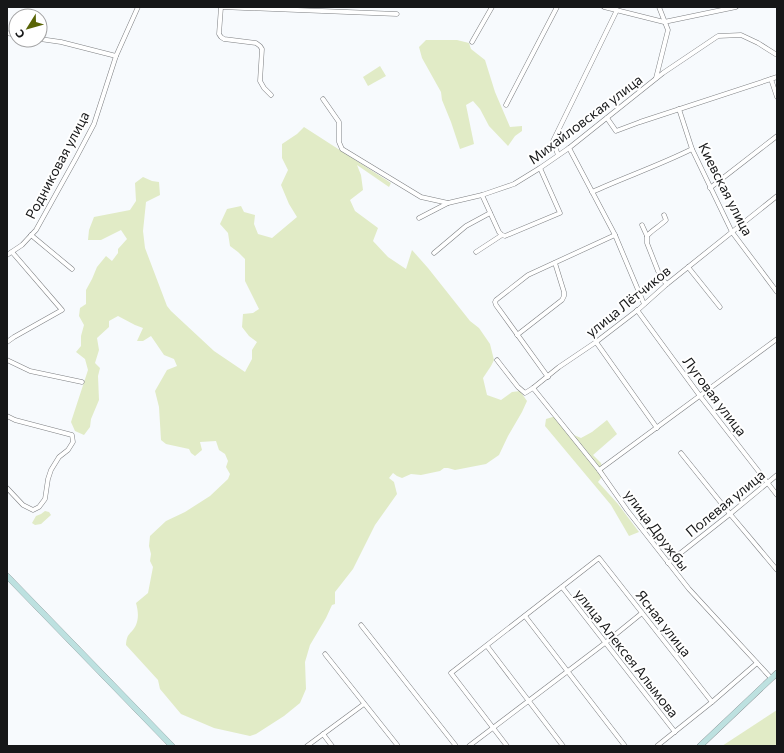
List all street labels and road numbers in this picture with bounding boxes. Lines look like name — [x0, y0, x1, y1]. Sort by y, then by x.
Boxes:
street label: Михайловская улица — [525, 71, 645, 167]
street label: Родниковая улица — [21, 108, 93, 222]
street label: Киевская улица — [695, 140, 757, 238]
street label: улица Лётчиков — [582, 262, 674, 340]
street label: Луговая улица — [680, 353, 750, 439]
street label: Полевая улица — [682, 466, 768, 540]
street label: улица Дружбы — [621, 486, 693, 574]
street label: улица Алексея Алымова — [572, 585, 682, 721]
street label: Ясная улица — [633, 586, 695, 660]

